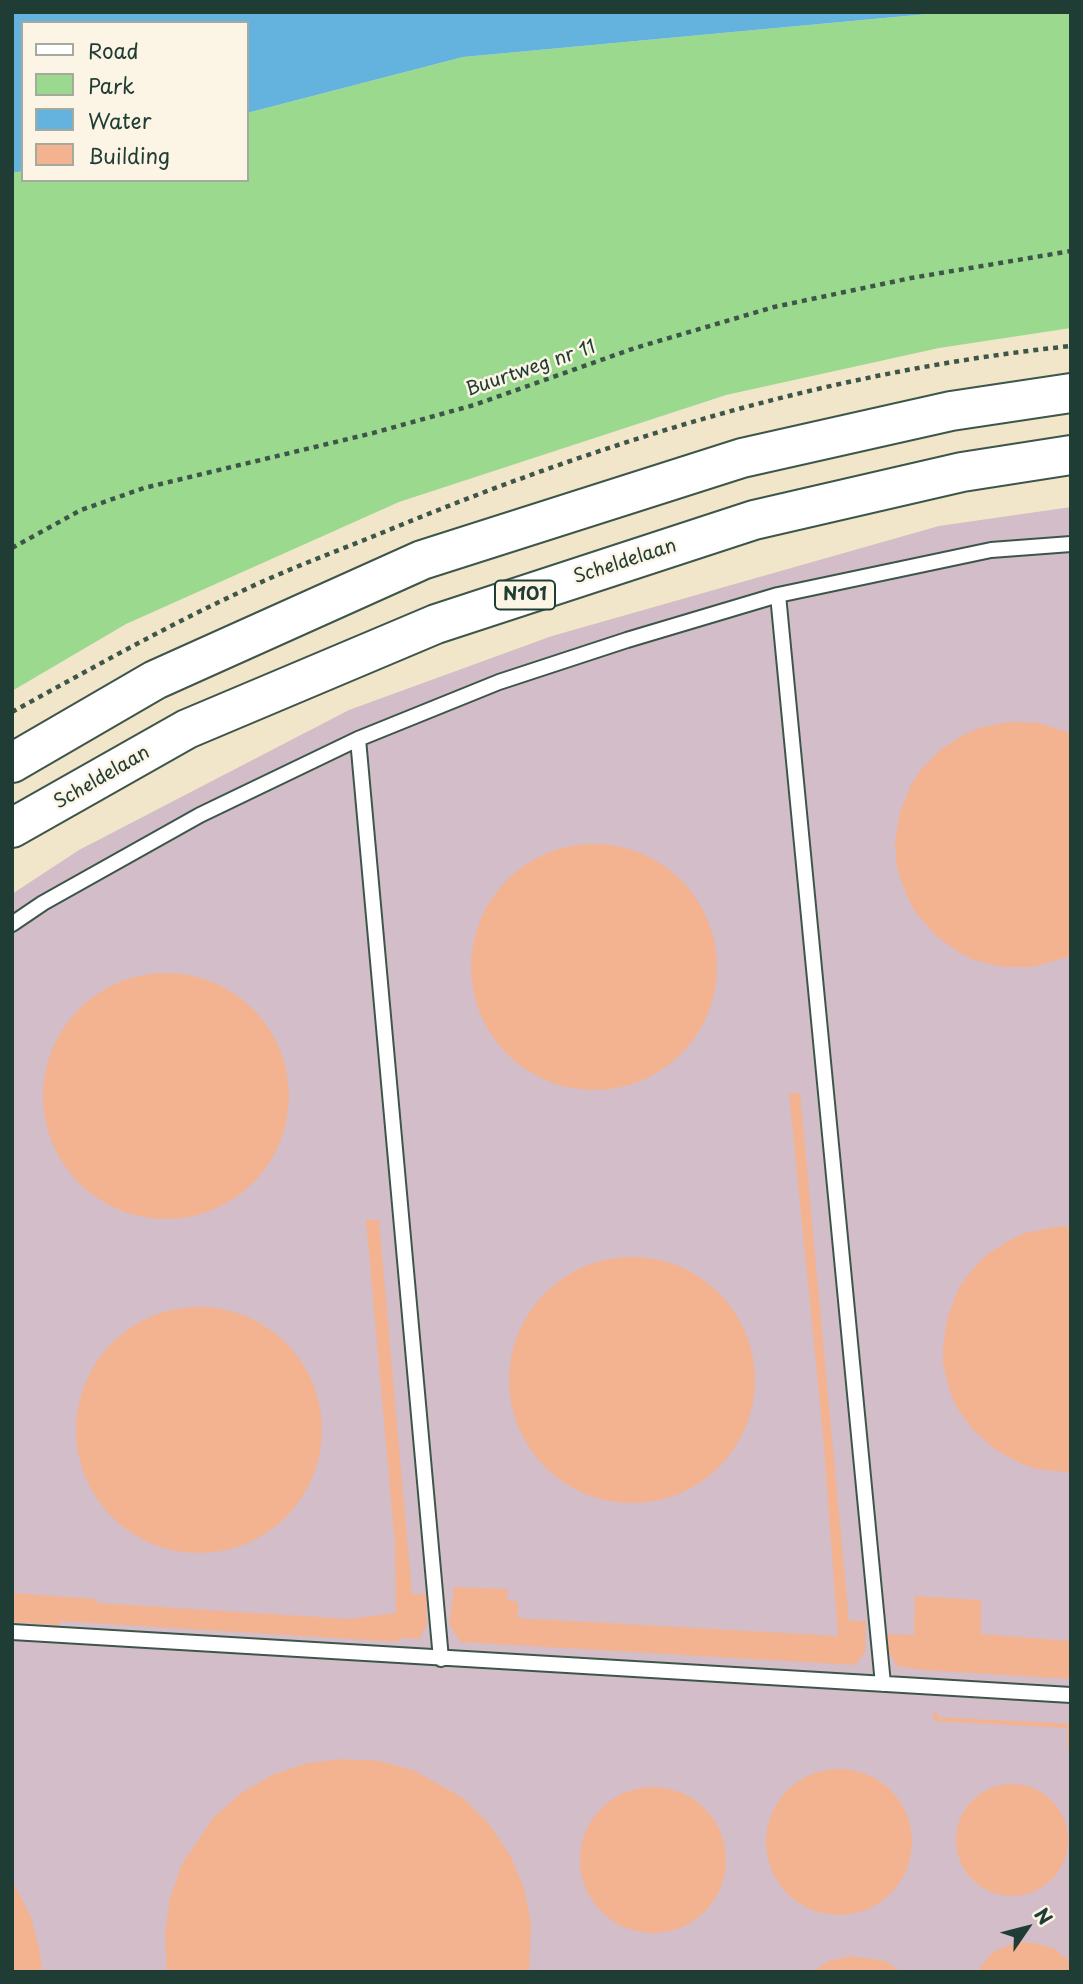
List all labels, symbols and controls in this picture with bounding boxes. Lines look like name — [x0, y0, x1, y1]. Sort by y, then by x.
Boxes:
legend — [21, 21, 248, 182]
text: Road — [88, 34, 139, 66]
text: Park — [88, 69, 135, 101]
text: Water — [88, 104, 151, 136]
text: Building — [88, 139, 170, 171]
street label: Buurtweg nr 11 — [463, 336, 599, 402]
street label: Scheldelaan — [571, 535, 679, 589]
road number: N101 — [495, 580, 555, 610]
street label: Scheldelaan — [50, 741, 154, 815]
north arrow — [992, 1893, 1062, 1963]
text: N — [1028, 1902, 1060, 1930]

